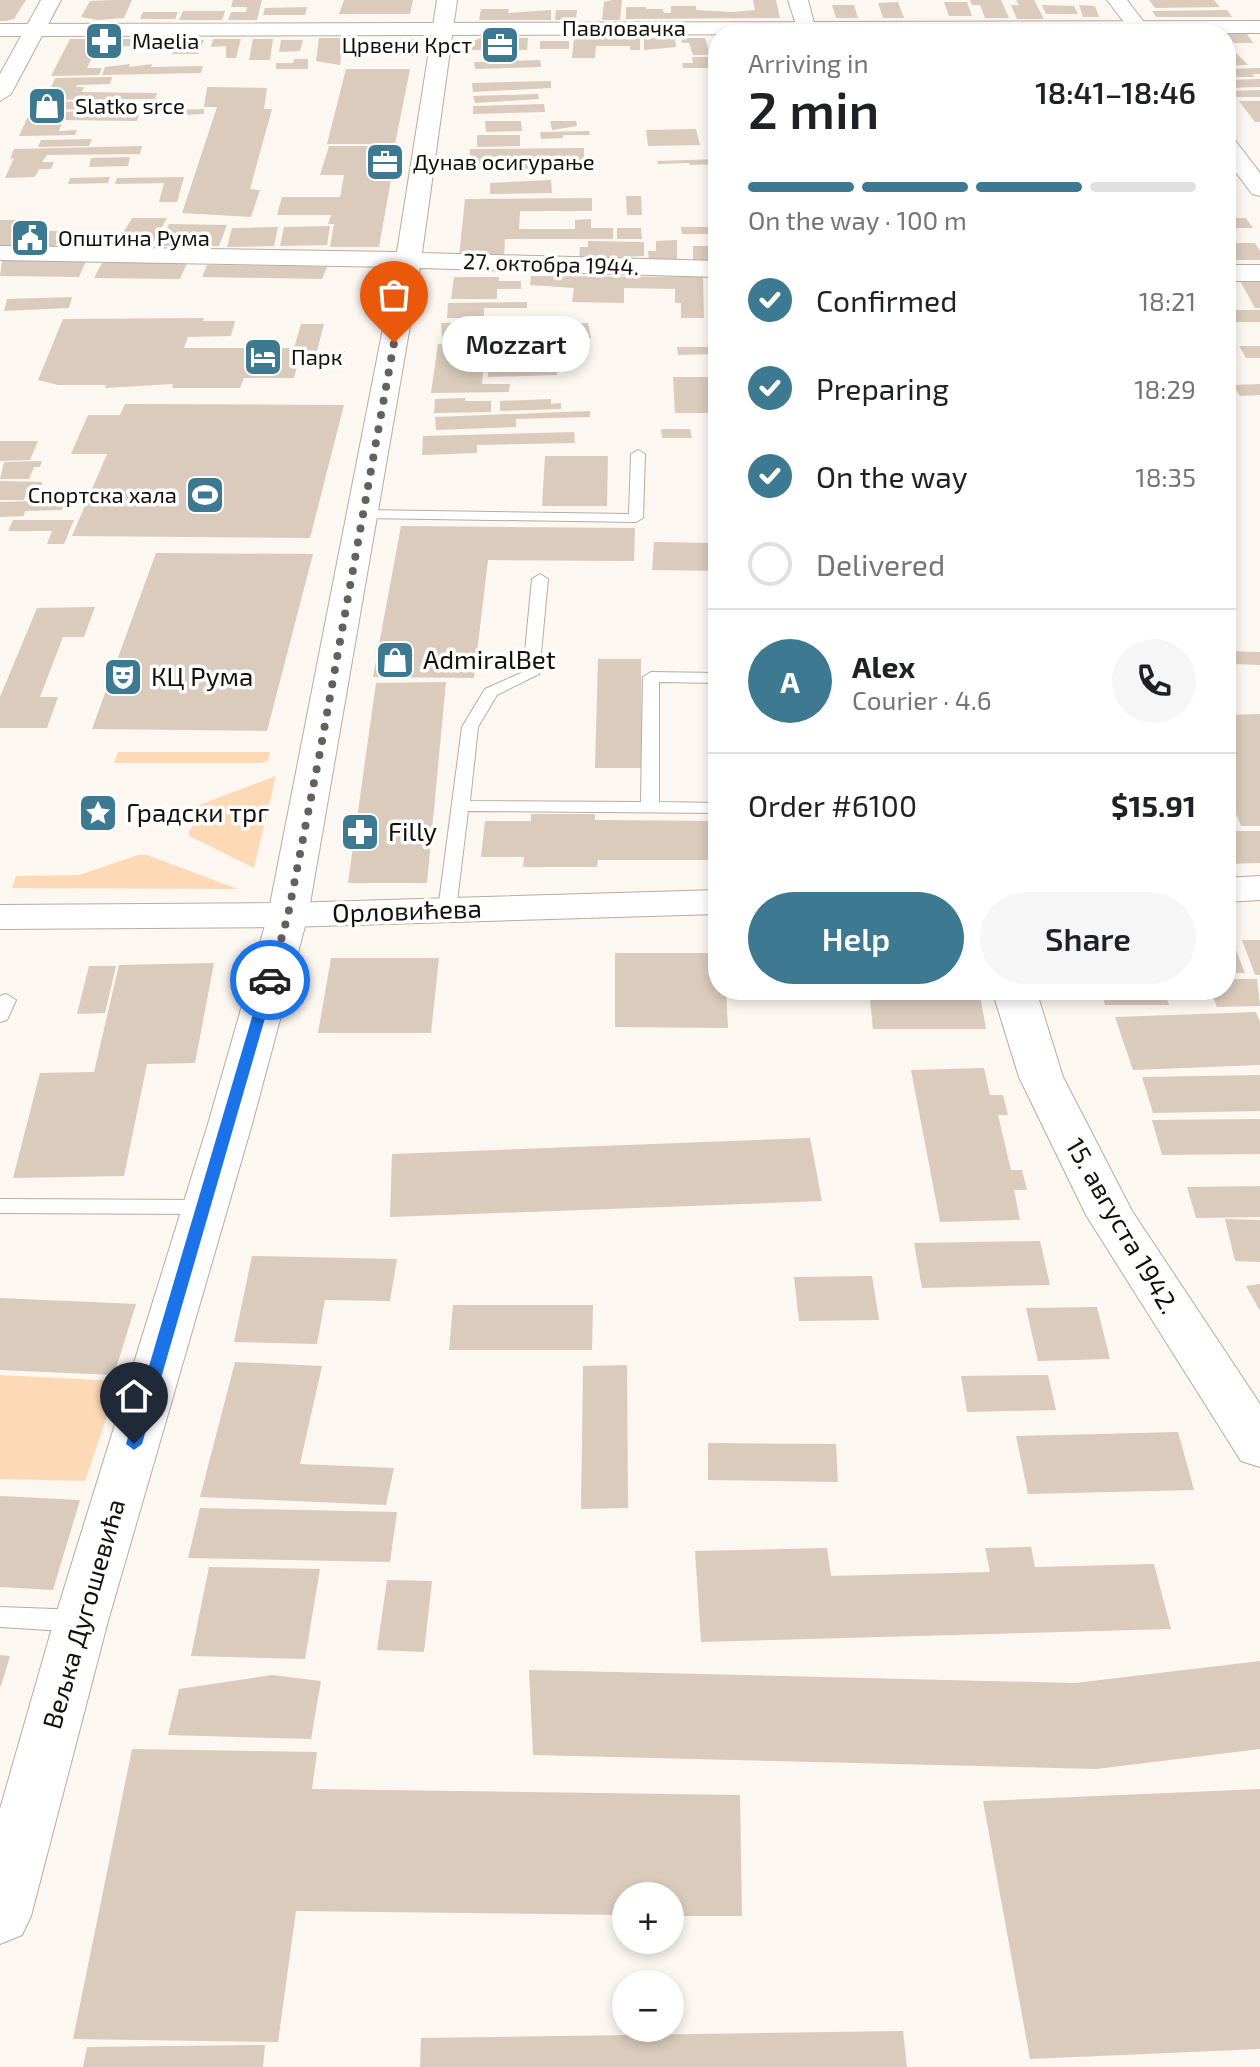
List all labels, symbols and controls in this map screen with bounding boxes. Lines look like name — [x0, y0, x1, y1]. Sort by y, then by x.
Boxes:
street label: Павловачка — [562, 14, 686, 40]
pharmacy icon: Maelia — [83, 20, 125, 62]
office icon: Црвени Крст — [479, 24, 521, 66]
place label: Maelia — [132, 27, 199, 53]
place label: Црвени Крст — [342, 31, 472, 57]
text: Arriving in — [748, 47, 869, 78]
text: 18:41–18:46 — [1035, 74, 1196, 110]
text: 2 min — [748, 77, 879, 139]
shop icon: Slatko srce — [26, 85, 68, 127]
place label: Slatko srce — [75, 92, 185, 118]
office icon: Дунав осигурање — [364, 141, 406, 183]
place label: Дунав осигурање — [413, 148, 595, 175]
text: On the way · 100 m — [748, 204, 967, 235]
public building icon: Општина Рума — [9, 217, 51, 259]
place label: Општина Рума — [58, 224, 210, 251]
street label: 27. октобра 1944. — [463, 247, 639, 279]
pin — [360, 261, 428, 343]
icon: bag — [372, 273, 416, 317]
icon: check — [748, 278, 792, 322]
text: Confirmed — [816, 282, 957, 318]
text: 18:21 — [1139, 285, 1196, 316]
callout: Mozzart — [442, 315, 590, 371]
text: Mozzart — [465, 328, 567, 359]
hotel icon: Парк — [242, 336, 284, 378]
place label: Парк — [291, 343, 343, 369]
icon: check — [748, 366, 792, 410]
text: Preparing — [816, 370, 949, 406]
text: 18:29 — [1134, 373, 1196, 404]
icon: check — [748, 454, 792, 498]
text: On the way — [816, 458, 968, 494]
text: 18:35 — [1135, 461, 1196, 492]
sports icon: Спортска хала — [184, 474, 226, 516]
place label: Спортска хала — [28, 481, 177, 507]
text: Delivered — [816, 546, 945, 582]
shop icon: AdmiralBet — [374, 639, 416, 681]
button: phone — [1112, 639, 1196, 723]
place label: AdmiralBet — [423, 643, 556, 674]
text: Alex — [852, 648, 915, 684]
theatre icon: КЦ Рума — [102, 656, 144, 698]
place label: КЦ Рума — [151, 660, 253, 692]
text: A — [780, 663, 800, 699]
text: Courier · 4.6 — [852, 684, 992, 715]
text: Order #6100 — [748, 787, 917, 823]
text: $15.91 — [1111, 787, 1196, 823]
place icon: Градски трг — [77, 792, 119, 834]
place label: Градски трг — [126, 796, 269, 827]
pharmacy icon: Filly — [339, 811, 381, 853]
place label: Filly — [388, 815, 437, 846]
street label: Орловићева — [332, 891, 482, 928]
button: Help — [748, 892, 964, 984]
button: Share — [980, 892, 1196, 984]
courier — [230, 940, 310, 1020]
icon: car — [248, 958, 292, 1002]
street label: 15. августа 1942. — [1060, 1132, 1186, 1319]
pin — [100, 1362, 168, 1444]
icon: home — [112, 1374, 156, 1418]
street label: Вељка Дугошевића — [35, 1495, 131, 1732]
map controls — [612, 1882, 684, 2042]
button: + — [612, 1882, 684, 1954]
button: − — [612, 1970, 684, 2042]

